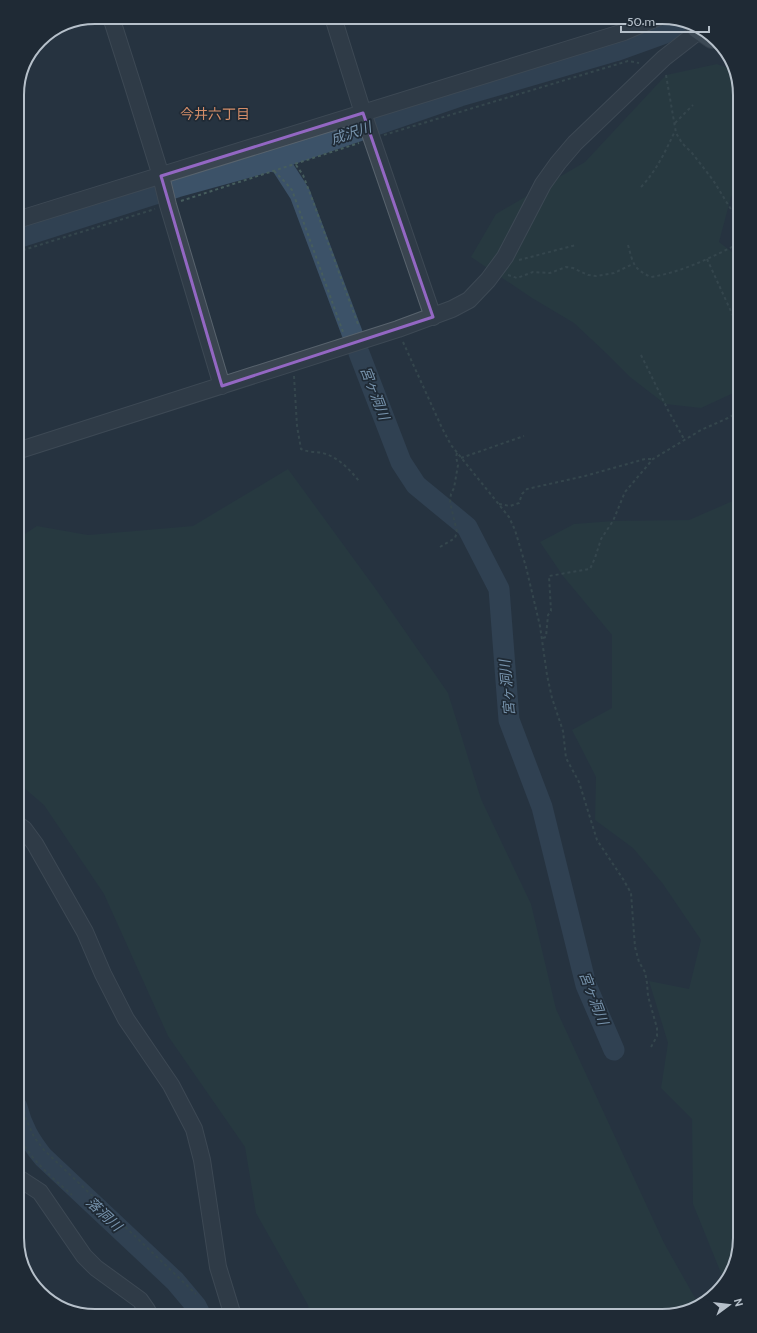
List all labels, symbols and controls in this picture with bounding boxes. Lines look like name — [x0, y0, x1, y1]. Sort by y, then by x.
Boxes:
scale bar — [621, 8, 709, 34]
text: 50 m — [627, 14, 655, 29]
district label: 今井六丁目 — [180, 105, 250, 123]
water label: 成沢川 — [328, 117, 376, 148]
water label: 宮ヶ洞川 — [357, 364, 394, 424]
water label: 宮ヶ洞川 — [495, 657, 518, 717]
water label: 宮ヶ洞川 — [576, 969, 613, 1029]
water label: 落洞川 — [83, 1193, 127, 1236]
north arrow — [709, 1285, 749, 1325]
text: N — [731, 1297, 746, 1308]

